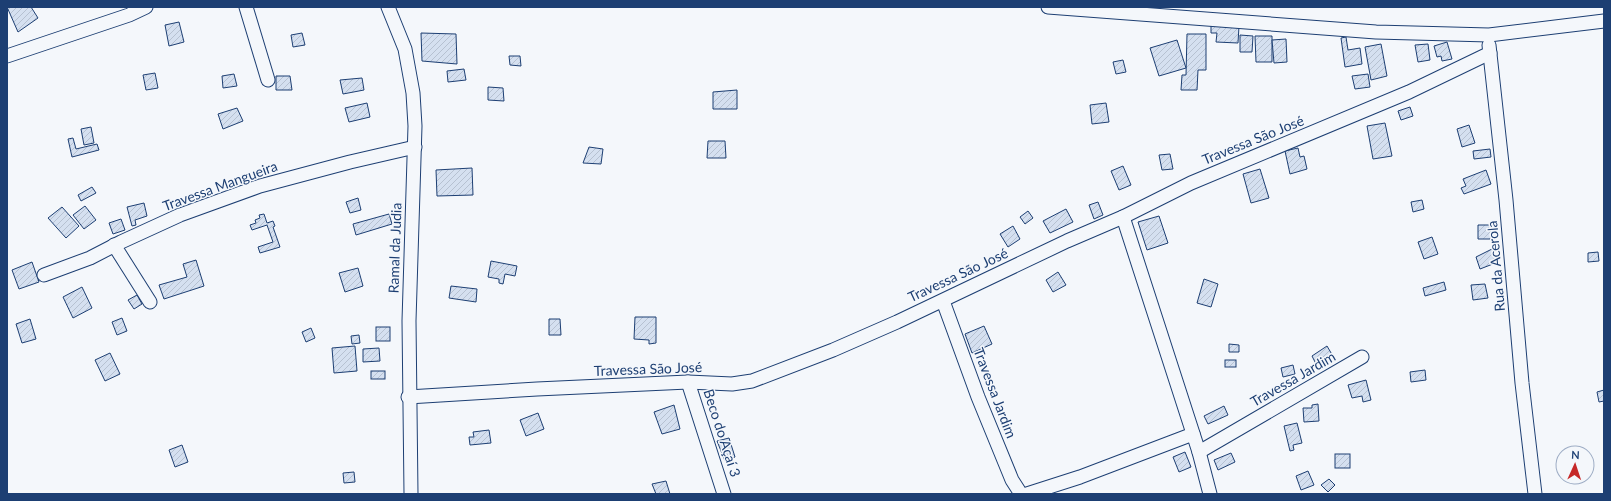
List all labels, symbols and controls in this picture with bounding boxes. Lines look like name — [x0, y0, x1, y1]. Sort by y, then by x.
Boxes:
street label: Travessa São José — [1199, 111, 1306, 168]
street label: Travessa Mangueira — [160, 157, 280, 214]
street label: Ramal da Judia — [384, 202, 405, 294]
street label: Rua da Acerola — [1483, 220, 1508, 312]
street label: Travessa São José — [905, 244, 1010, 305]
street label: Travessa Jardim — [970, 345, 1020, 440]
street label: Travessa Jardim — [1247, 347, 1338, 410]
street label: Travessa São José — [594, 358, 702, 379]
street label: Beco do Açaí 3 — [700, 387, 745, 479]
north arrow — [1555, 445, 1595, 485]
text: N — [1571, 448, 1580, 461]

